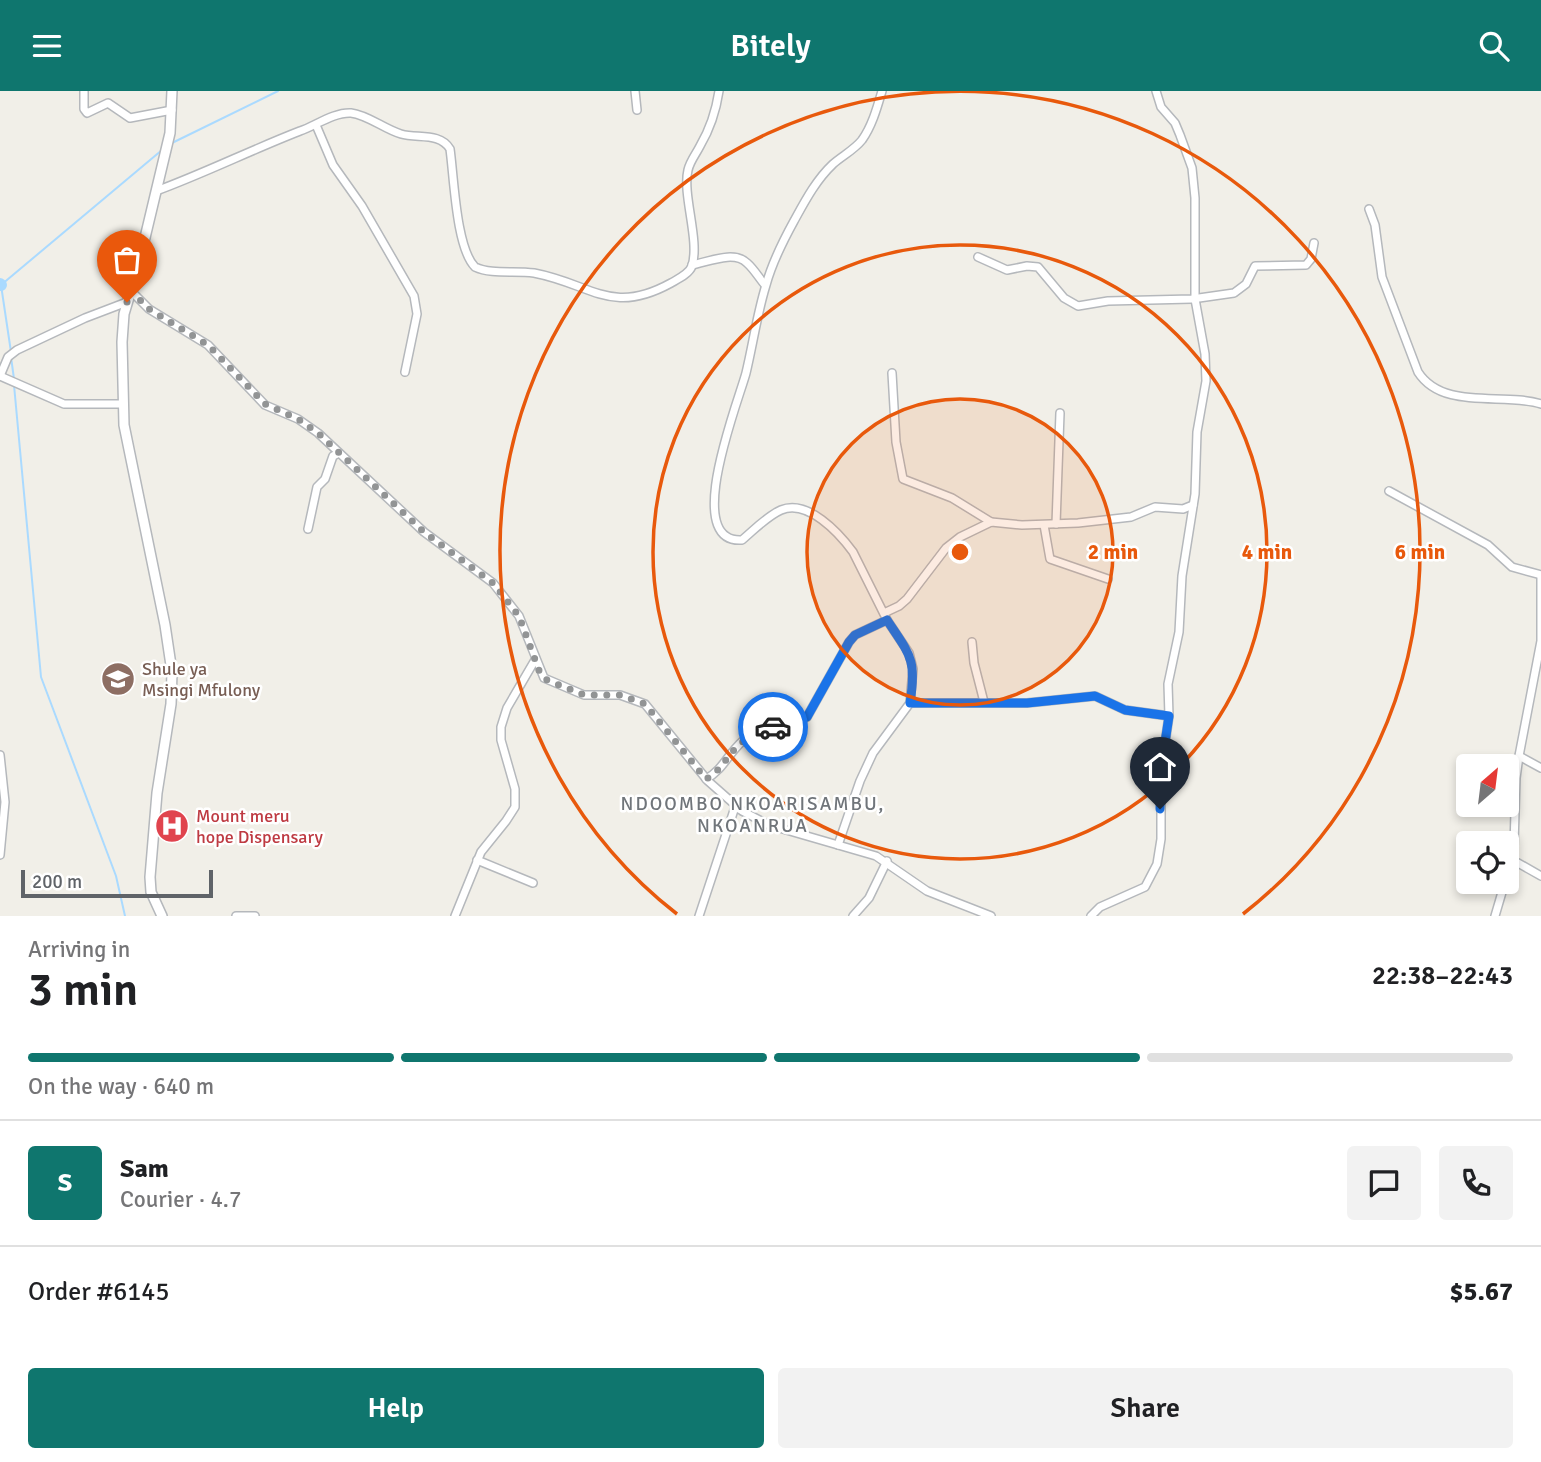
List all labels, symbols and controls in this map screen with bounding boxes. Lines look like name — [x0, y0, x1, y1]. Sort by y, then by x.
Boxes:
text: Bitely — [730, 26, 811, 65]
icon: menu — [28, 27, 66, 65]
icon: search — [1475, 27, 1513, 65]
pin — [97, 230, 157, 302]
icon: bag — [108, 241, 146, 279]
text: 2 min — [1088, 539, 1138, 565]
text: 4 min — [1242, 539, 1292, 565]
text: 6 min — [1395, 539, 1445, 565]
centre of rings — [948, 540, 972, 564]
place label: Shule ya Msingi Mfulony — [142, 658, 261, 701]
school or university icon: Shule ya Msingi Mfulony — [99, 660, 137, 698]
courier — [738, 692, 808, 762]
icon: car — [754, 708, 792, 746]
pin — [1130, 737, 1190, 809]
icon: home — [1141, 748, 1179, 786]
north arrow — [1456, 754, 1519, 817]
map controls — [1456, 754, 1519, 894]
district label: NDOOMBO NKOARISAMBU, NKOANRUA — [621, 792, 885, 838]
place label: Mount meru hope Dispensary — [196, 805, 324, 848]
hospital icon: Mount meru hope Dispensary — [153, 807, 191, 845]
button: locate — [1456, 831, 1519, 894]
scale bar — [21, 867, 214, 899]
text: 200 m — [32, 870, 82, 894]
text: Arriving in — [28, 935, 130, 964]
text: 22:38–22:43 — [1372, 960, 1513, 992]
text: 3 min — [28, 962, 138, 1018]
text: On the way · 640 m — [28, 1072, 214, 1101]
button: chat — [1347, 1146, 1421, 1220]
button: phone — [1439, 1146, 1513, 1220]
text: Sam — [120, 1153, 169, 1185]
text: S — [58, 1167, 72, 1199]
text: Courier · 4.7 — [120, 1185, 241, 1214]
text: Order #6145 — [28, 1276, 169, 1308]
text: $5.67 — [1449, 1276, 1513, 1308]
button: Help — [28, 1368, 764, 1448]
button: Share — [778, 1368, 1513, 1448]

